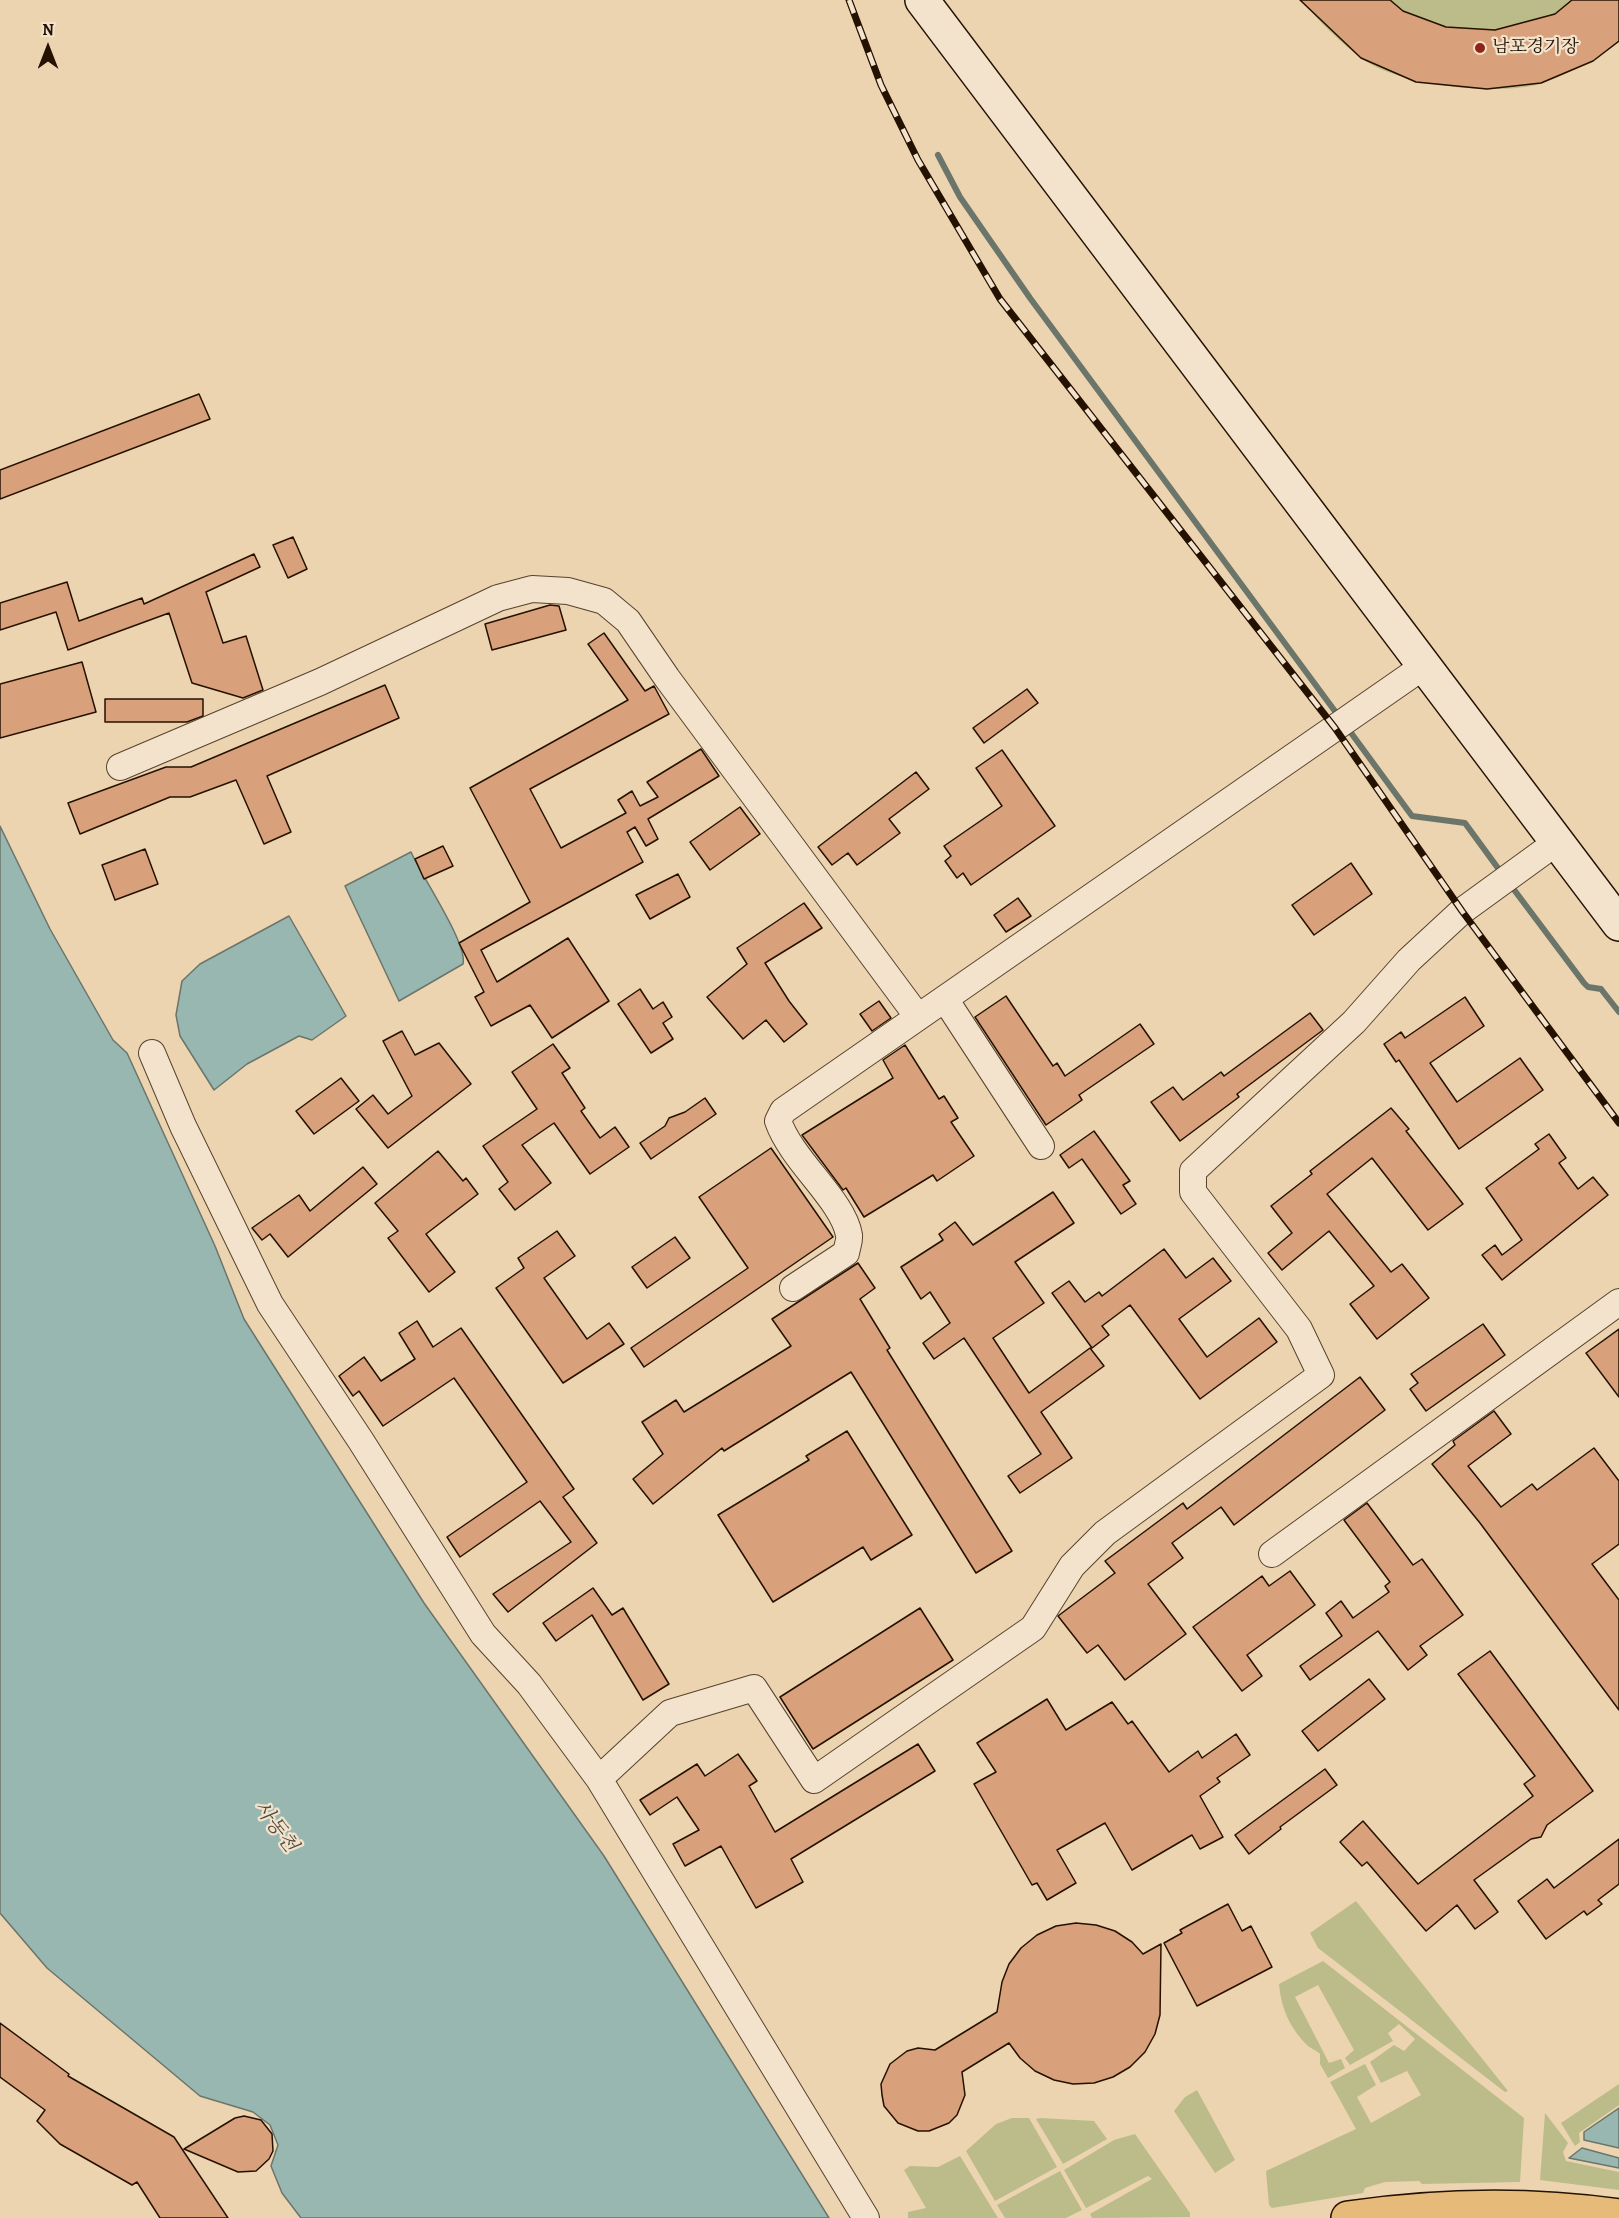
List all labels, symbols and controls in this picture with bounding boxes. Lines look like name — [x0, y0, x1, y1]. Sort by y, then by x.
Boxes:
north arrow — [18, 18, 78, 78]
text: N — [42, 19, 54, 41]
place label: 남포경기장 — [1492, 37, 1579, 59]
marker: 남포경기장 — [1473, 41, 1487, 55]
water label: 사동천 — [248, 1797, 302, 1857]

